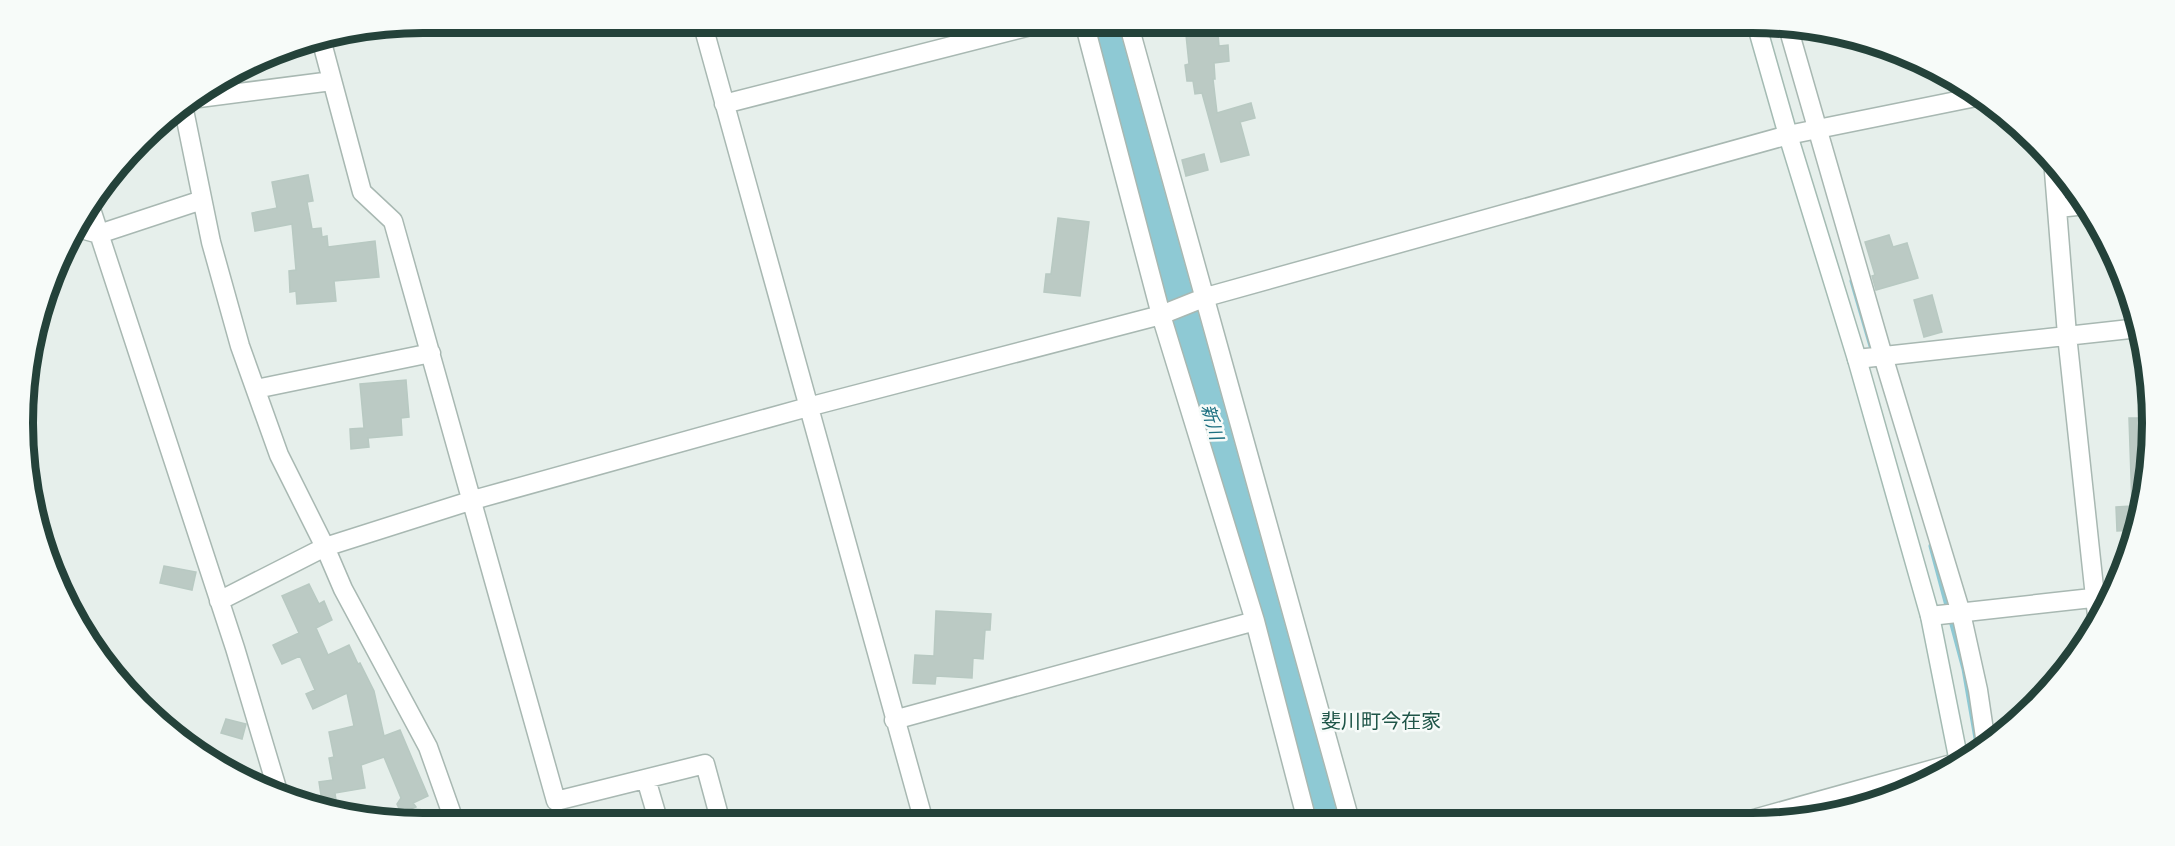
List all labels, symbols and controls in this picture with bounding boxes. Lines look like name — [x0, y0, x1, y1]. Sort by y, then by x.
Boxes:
water label: 新川 — [1196, 402, 1228, 444]
district label: 斐川町今在家 — [1321, 709, 1441, 734]

